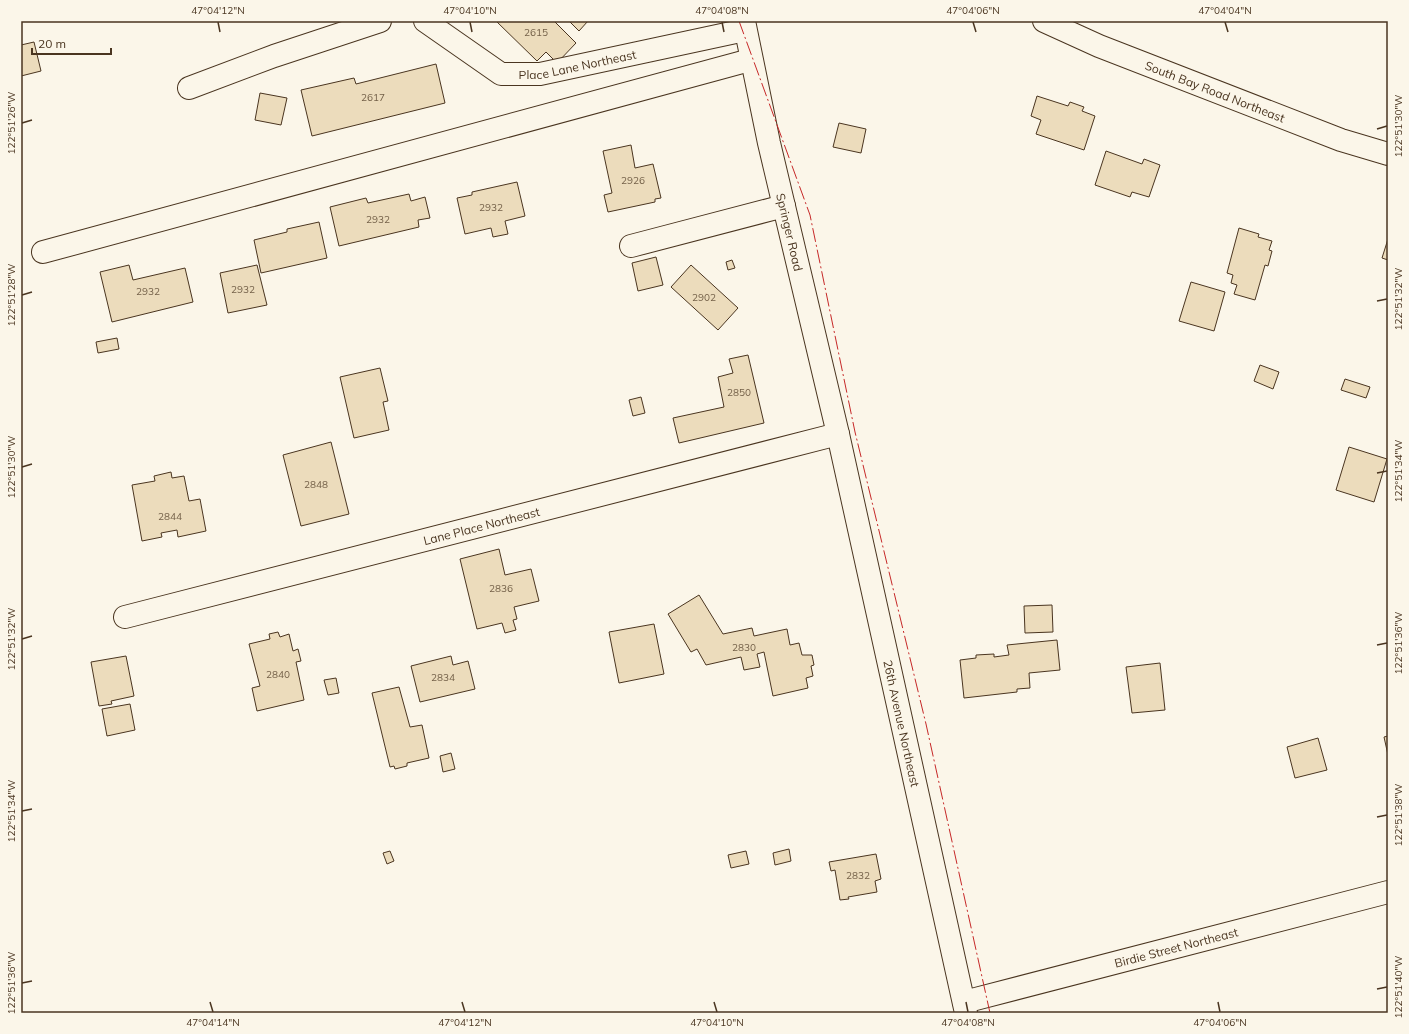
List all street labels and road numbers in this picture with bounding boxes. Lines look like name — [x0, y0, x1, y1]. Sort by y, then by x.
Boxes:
street label: Place Lane Northeast — [519, 46, 637, 82]
street label: South Bay Road Northeast — [1143, 57, 1287, 125]
street label: Springer Road — [774, 192, 807, 272]
street label: Lane Place Northeast — [422, 503, 541, 548]
street label: 26th Avenue Northeast — [881, 659, 923, 788]
street label: Birdie Street Northeast — [1113, 924, 1239, 970]

